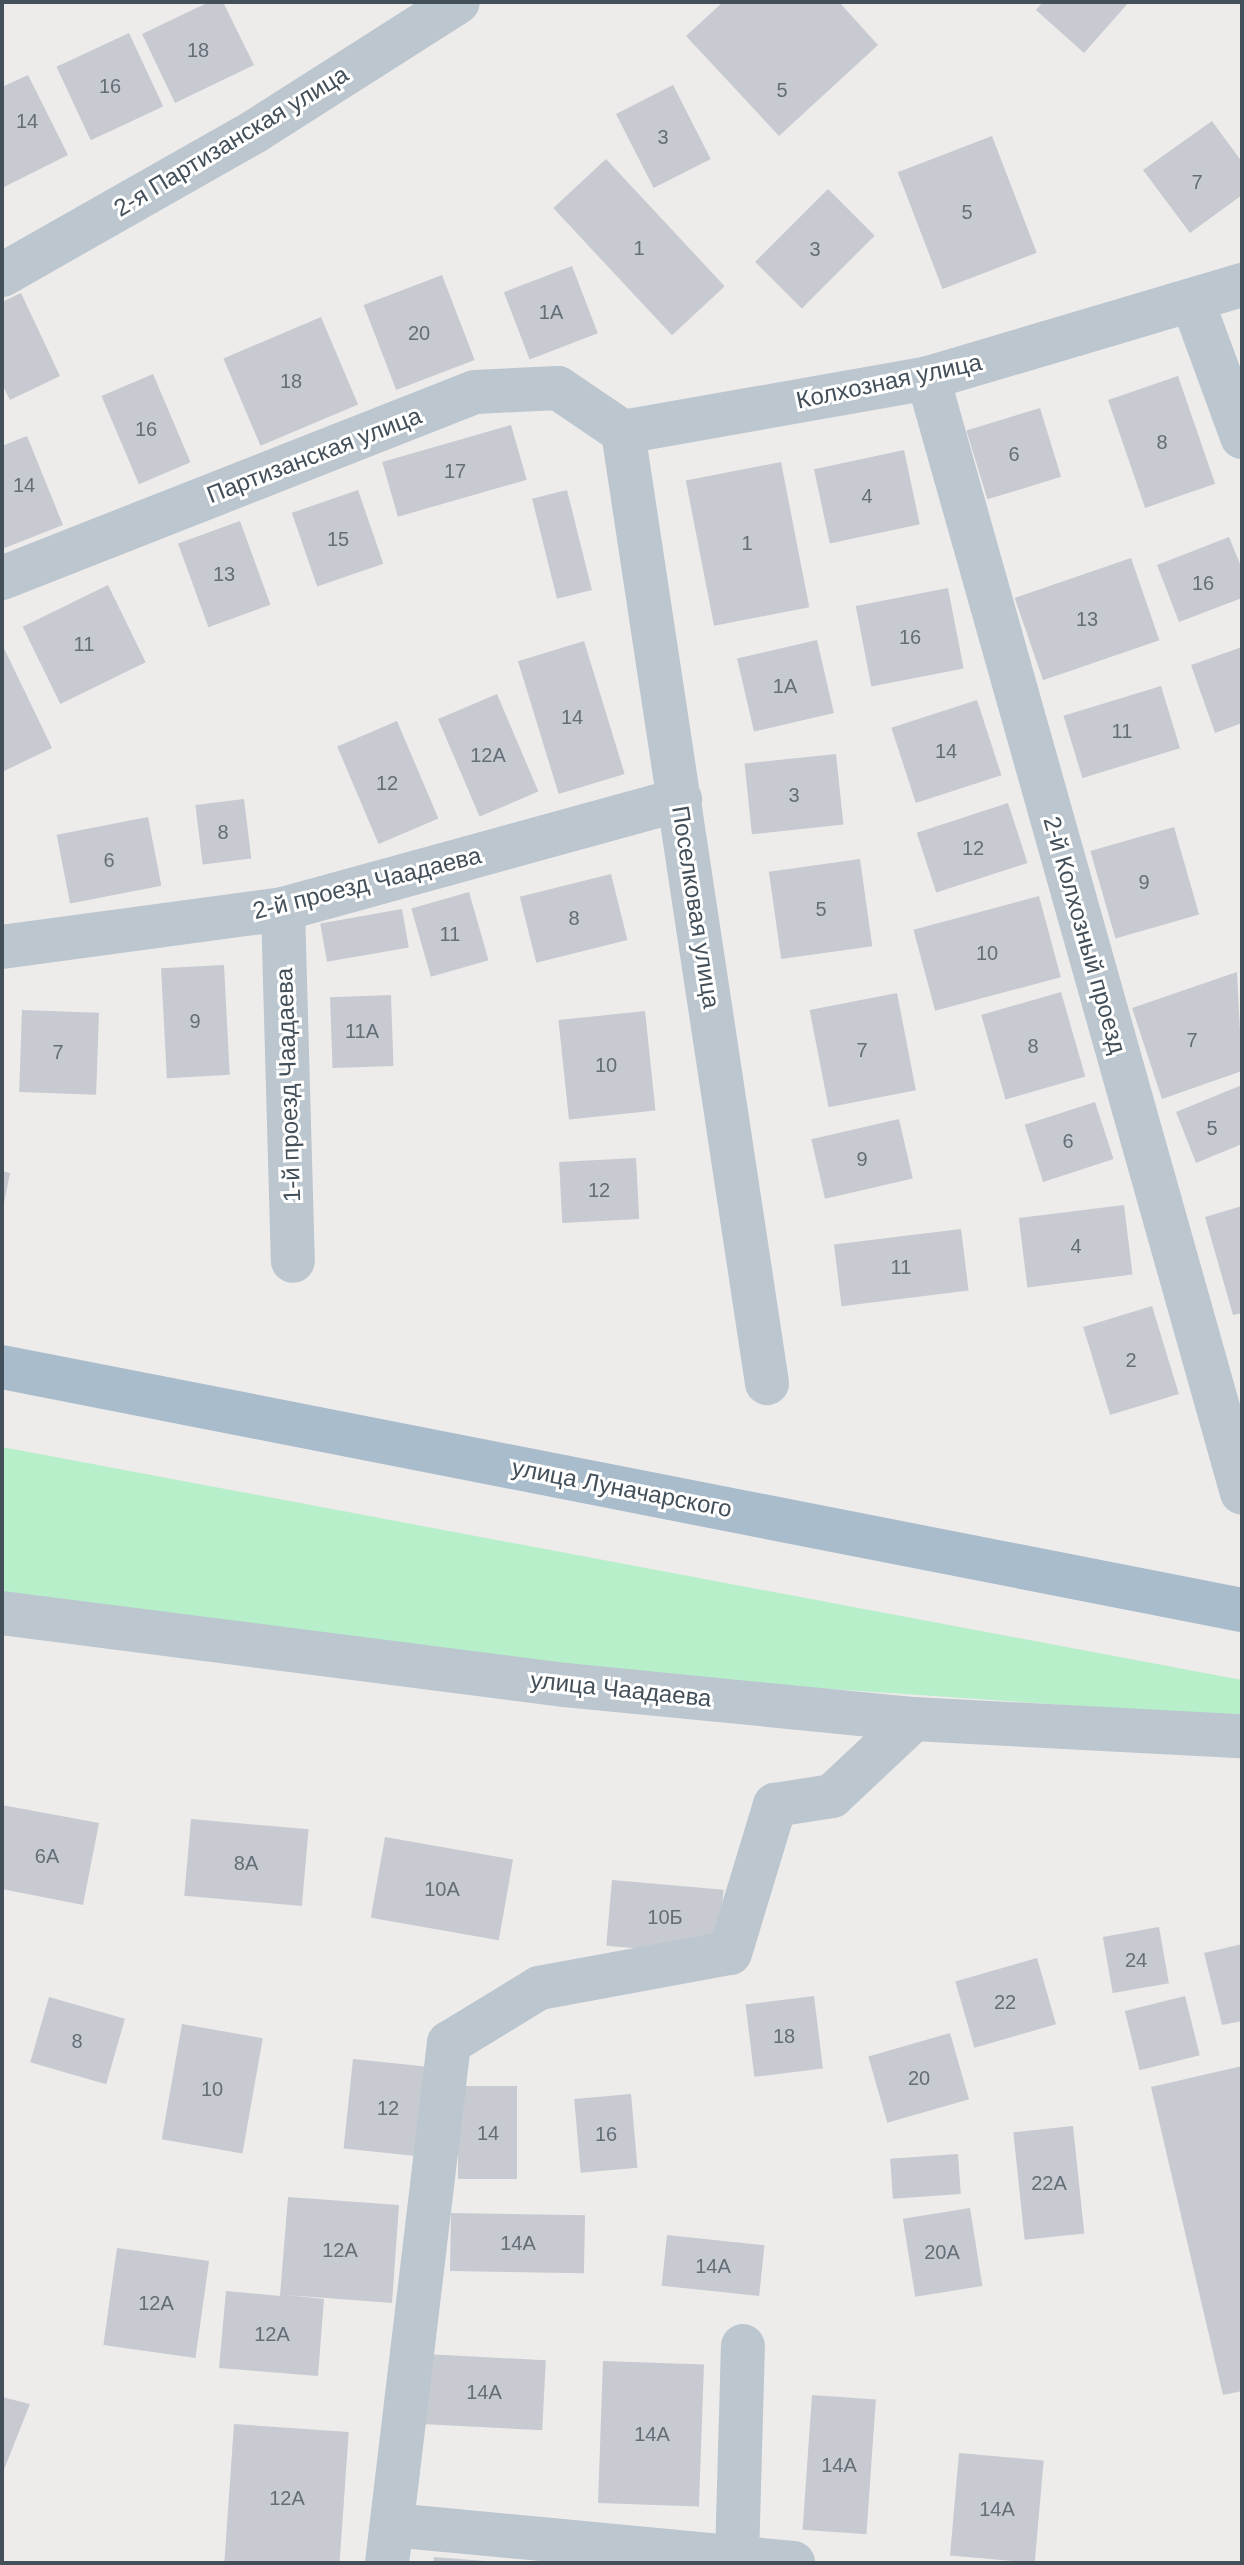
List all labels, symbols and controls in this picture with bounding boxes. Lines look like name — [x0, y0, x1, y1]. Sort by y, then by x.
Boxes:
house number: 18 — [187, 38, 209, 62]
street label: 2-я Партизанская улица — [109, 60, 353, 222]
house number: 16 — [99, 74, 121, 98]
house number: 5 — [776, 78, 788, 102]
house number: 14 — [16, 109, 38, 133]
house number: 3 — [657, 125, 669, 149]
house number: 7 — [1191, 170, 1203, 194]
house number: 5 — [961, 200, 973, 224]
house number: 1 — [633, 236, 645, 260]
house number: 3 — [809, 237, 821, 261]
house number: 1А — [539, 300, 563, 324]
house number: 20 — [408, 321, 430, 345]
street label: Колхозная улица — [794, 347, 984, 415]
house number: 18 — [280, 369, 302, 393]
street label: Партизанская улица — [203, 401, 425, 509]
house number: 16 — [135, 417, 157, 441]
house number: 8 — [1156, 430, 1168, 454]
house number: 6 — [1008, 442, 1020, 466]
house number: 17 — [444, 459, 466, 483]
house number: 14 — [13, 473, 35, 497]
house number: 4 — [861, 484, 873, 508]
house number: 15 — [327, 527, 349, 551]
house number: 1 — [741, 531, 753, 555]
house number: 13 — [213, 562, 235, 586]
house number: 16 — [1192, 571, 1214, 595]
house number: 13 — [1076, 607, 1098, 631]
house number: 16 — [899, 625, 921, 649]
house number: 11 — [74, 632, 94, 656]
house number: 1А — [773, 674, 797, 698]
house number: 14 — [561, 705, 583, 729]
house number: 11 — [1112, 719, 1132, 743]
house number: 14 — [935, 739, 957, 763]
house number: 12А — [470, 743, 506, 767]
house number: 12 — [376, 771, 398, 795]
house number: 3 — [788, 783, 800, 807]
street label: Поселковая улица — [666, 804, 726, 1010]
street label: 2-й Колхозный проезд — [1037, 813, 1133, 1057]
house number: 8 — [217, 820, 229, 844]
house number: 12 — [962, 836, 984, 860]
street label: 2-й проезд Чаадаева — [250, 841, 484, 925]
house number: 6 — [103, 848, 115, 872]
house number: 9 — [1138, 870, 1150, 894]
house number: 5 — [815, 897, 827, 921]
house number: 8 — [568, 906, 580, 930]
house number: 11 — [440, 922, 460, 946]
house number: 10 — [976, 941, 998, 965]
street label: 1-й проезд Чаадаева — [270, 967, 306, 1203]
house number: 9 — [189, 1009, 201, 1033]
house number: 11А — [345, 1019, 379, 1043]
house number: 7 — [1186, 1028, 1198, 1052]
house number: 8 — [1027, 1034, 1039, 1058]
house number: 7 — [856, 1038, 868, 1062]
house number: 7 — [52, 1040, 64, 1064]
house number: 10 — [595, 1053, 617, 1077]
house number: 5 — [1206, 1116, 1218, 1140]
house number: 6 — [1062, 1129, 1074, 1153]
house number: 9 — [856, 1147, 868, 1171]
house number: 12 — [588, 1178, 610, 1202]
house number: 4 — [1070, 1234, 1082, 1258]
house number: 11 — [891, 1255, 911, 1279]
house number: 2 — [1125, 1348, 1137, 1372]
street label: улица Луначарского — [509, 1453, 735, 1523]
street label: улица Чаадаева — [529, 1665, 713, 1713]
house number: 6А — [35, 1844, 59, 1868]
house number: 8А — [234, 1851, 258, 1875]
house number: 10А — [424, 1877, 460, 1901]
house number: 10Б — [647, 1905, 683, 1929]
house number: 24 — [1125, 1948, 1147, 1972]
house number: 22 — [994, 1990, 1016, 2014]
house number: 18 — [773, 2024, 795, 2048]
house number: 8 — [71, 2029, 83, 2053]
house number: 20 — [908, 2066, 930, 2090]
house number: 10 — [201, 2077, 223, 2101]
house number: 12 — [377, 2096, 399, 2120]
house number: 14 — [477, 2121, 499, 2145]
house number: 16 — [595, 2122, 617, 2146]
house number: 22А — [1031, 2171, 1067, 2195]
house number: 14А — [500, 2231, 536, 2255]
house number: 12А — [322, 2238, 358, 2262]
house number: 20А — [924, 2240, 960, 2264]
house number: 14А — [695, 2254, 731, 2278]
house number: 12А — [138, 2291, 174, 2315]
house number: 12А — [254, 2322, 290, 2346]
house number: 14А — [466, 2380, 502, 2404]
house number: 14А — [634, 2422, 670, 2446]
house number: 14А — [821, 2453, 857, 2477]
house number: 12А — [269, 2486, 305, 2510]
house number: 14А — [979, 2497, 1015, 2521]

